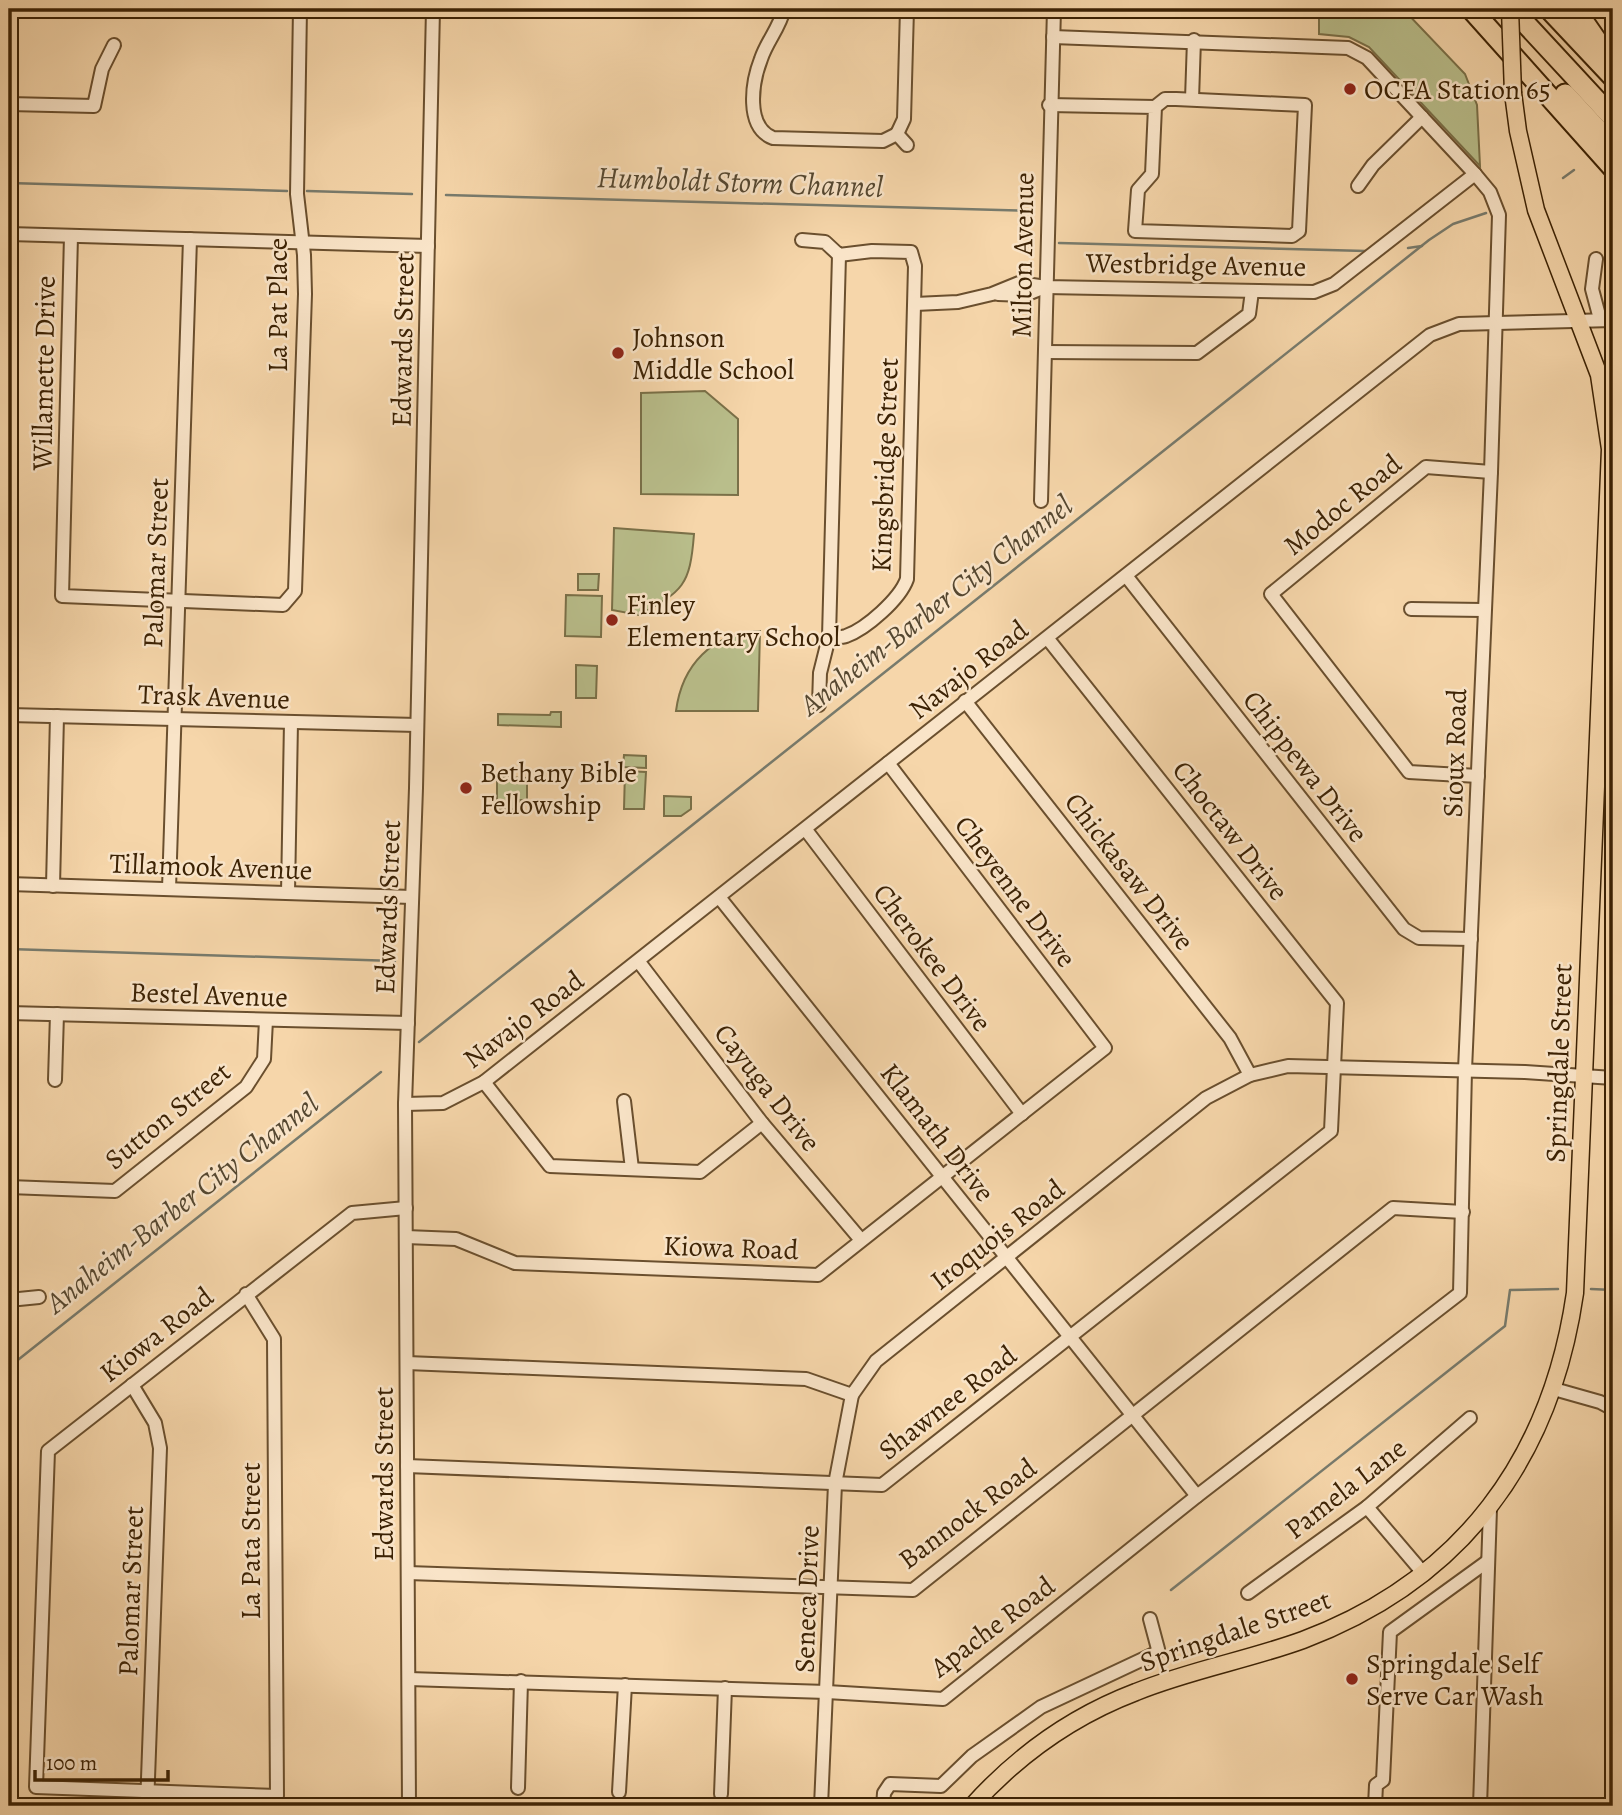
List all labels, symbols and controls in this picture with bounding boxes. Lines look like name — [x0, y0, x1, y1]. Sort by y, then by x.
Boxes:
place label: OCFA Station 65 — [1364, 71, 1551, 109]
marker: OCFA Station 65 — [1342, 81, 1358, 97]
water label: Humboldt Storm Channel — [596, 157, 884, 207]
street label: Milton Avenue — [1003, 172, 1043, 338]
street label: La Pat Place — [259, 238, 297, 372]
street label: Westbridge Avenue — [1084, 244, 1307, 286]
street label: Edwards Street — [382, 253, 424, 428]
street label: Willamette Drive — [23, 275, 65, 472]
place label: Johnson Middle School — [632, 319, 794, 389]
marker: Johnson Middle School — [610, 345, 626, 361]
street label: Kingsbridge Street — [862, 357, 908, 573]
street label: Modoc Road — [1276, 445, 1410, 564]
street label: Palomar Street — [134, 477, 178, 649]
water label: Anaheim-Barber City Channel — [790, 485, 1081, 725]
place label: Finley Elementary School — [626, 586, 841, 656]
street label: Navajo Road — [901, 611, 1037, 728]
marker: Finley Elementary School — [604, 612, 620, 628]
street label: Trask Avenue — [137, 675, 291, 719]
street label: Chippewa Drive — [1234, 683, 1377, 851]
street label: Sioux Road — [1434, 687, 1476, 818]
street label: Choctaw Drive — [1163, 753, 1297, 909]
place label: Bethany Bible Fellowship — [480, 754, 637, 824]
marker: Bethany Bible Fellowship — [458, 780, 474, 796]
street label: Chickasaw Drive — [1056, 785, 1203, 958]
street label: Cheyenne Drive — [945, 808, 1085, 975]
street label: Edwards Street — [366, 819, 410, 995]
street label: Tillamook Avenue — [109, 844, 313, 890]
street label: Cherokee Drive — [864, 876, 1000, 1039]
street label: Navajo Road — [455, 961, 592, 1078]
street label: Springdale Street — [1537, 963, 1581, 1163]
street label: Bestel Avenue — [129, 973, 288, 1017]
street label: Cayuga Drive — [705, 1016, 829, 1160]
street label: Sutton Street — [97, 1053, 239, 1178]
street label: Klamath Drive — [871, 1055, 1003, 1210]
water label: Anaheim-Barber City Channel — [36, 1083, 327, 1323]
street label: Iroquois Road — [923, 1170, 1073, 1299]
street label: Kiowa Road — [663, 1227, 800, 1269]
street label: Kiowa Road — [92, 1278, 222, 1391]
street label: Shawnee Road — [870, 1336, 1025, 1469]
street label: Edwards Street — [365, 1387, 403, 1561]
street label: Pamela Lane — [1277, 1429, 1414, 1548]
street label: Bannock Road — [891, 1449, 1045, 1578]
street label: La Pata Street — [232, 1462, 270, 1620]
street label: Palomar Street — [109, 1505, 153, 1677]
street label: Seneca Drive — [785, 1525, 829, 1674]
street label: Apache Road — [922, 1567, 1063, 1687]
street label: Springdale Street — [1135, 1581, 1336, 1681]
place label: Springdale Self Serve Car Wash — [1366, 1645, 1544, 1715]
marker: Springdale Self Serve Car Wash — [1344, 1671, 1360, 1687]
scale bar — [35, 1738, 168, 1782]
text: 100 m — [46, 1749, 97, 1777]

